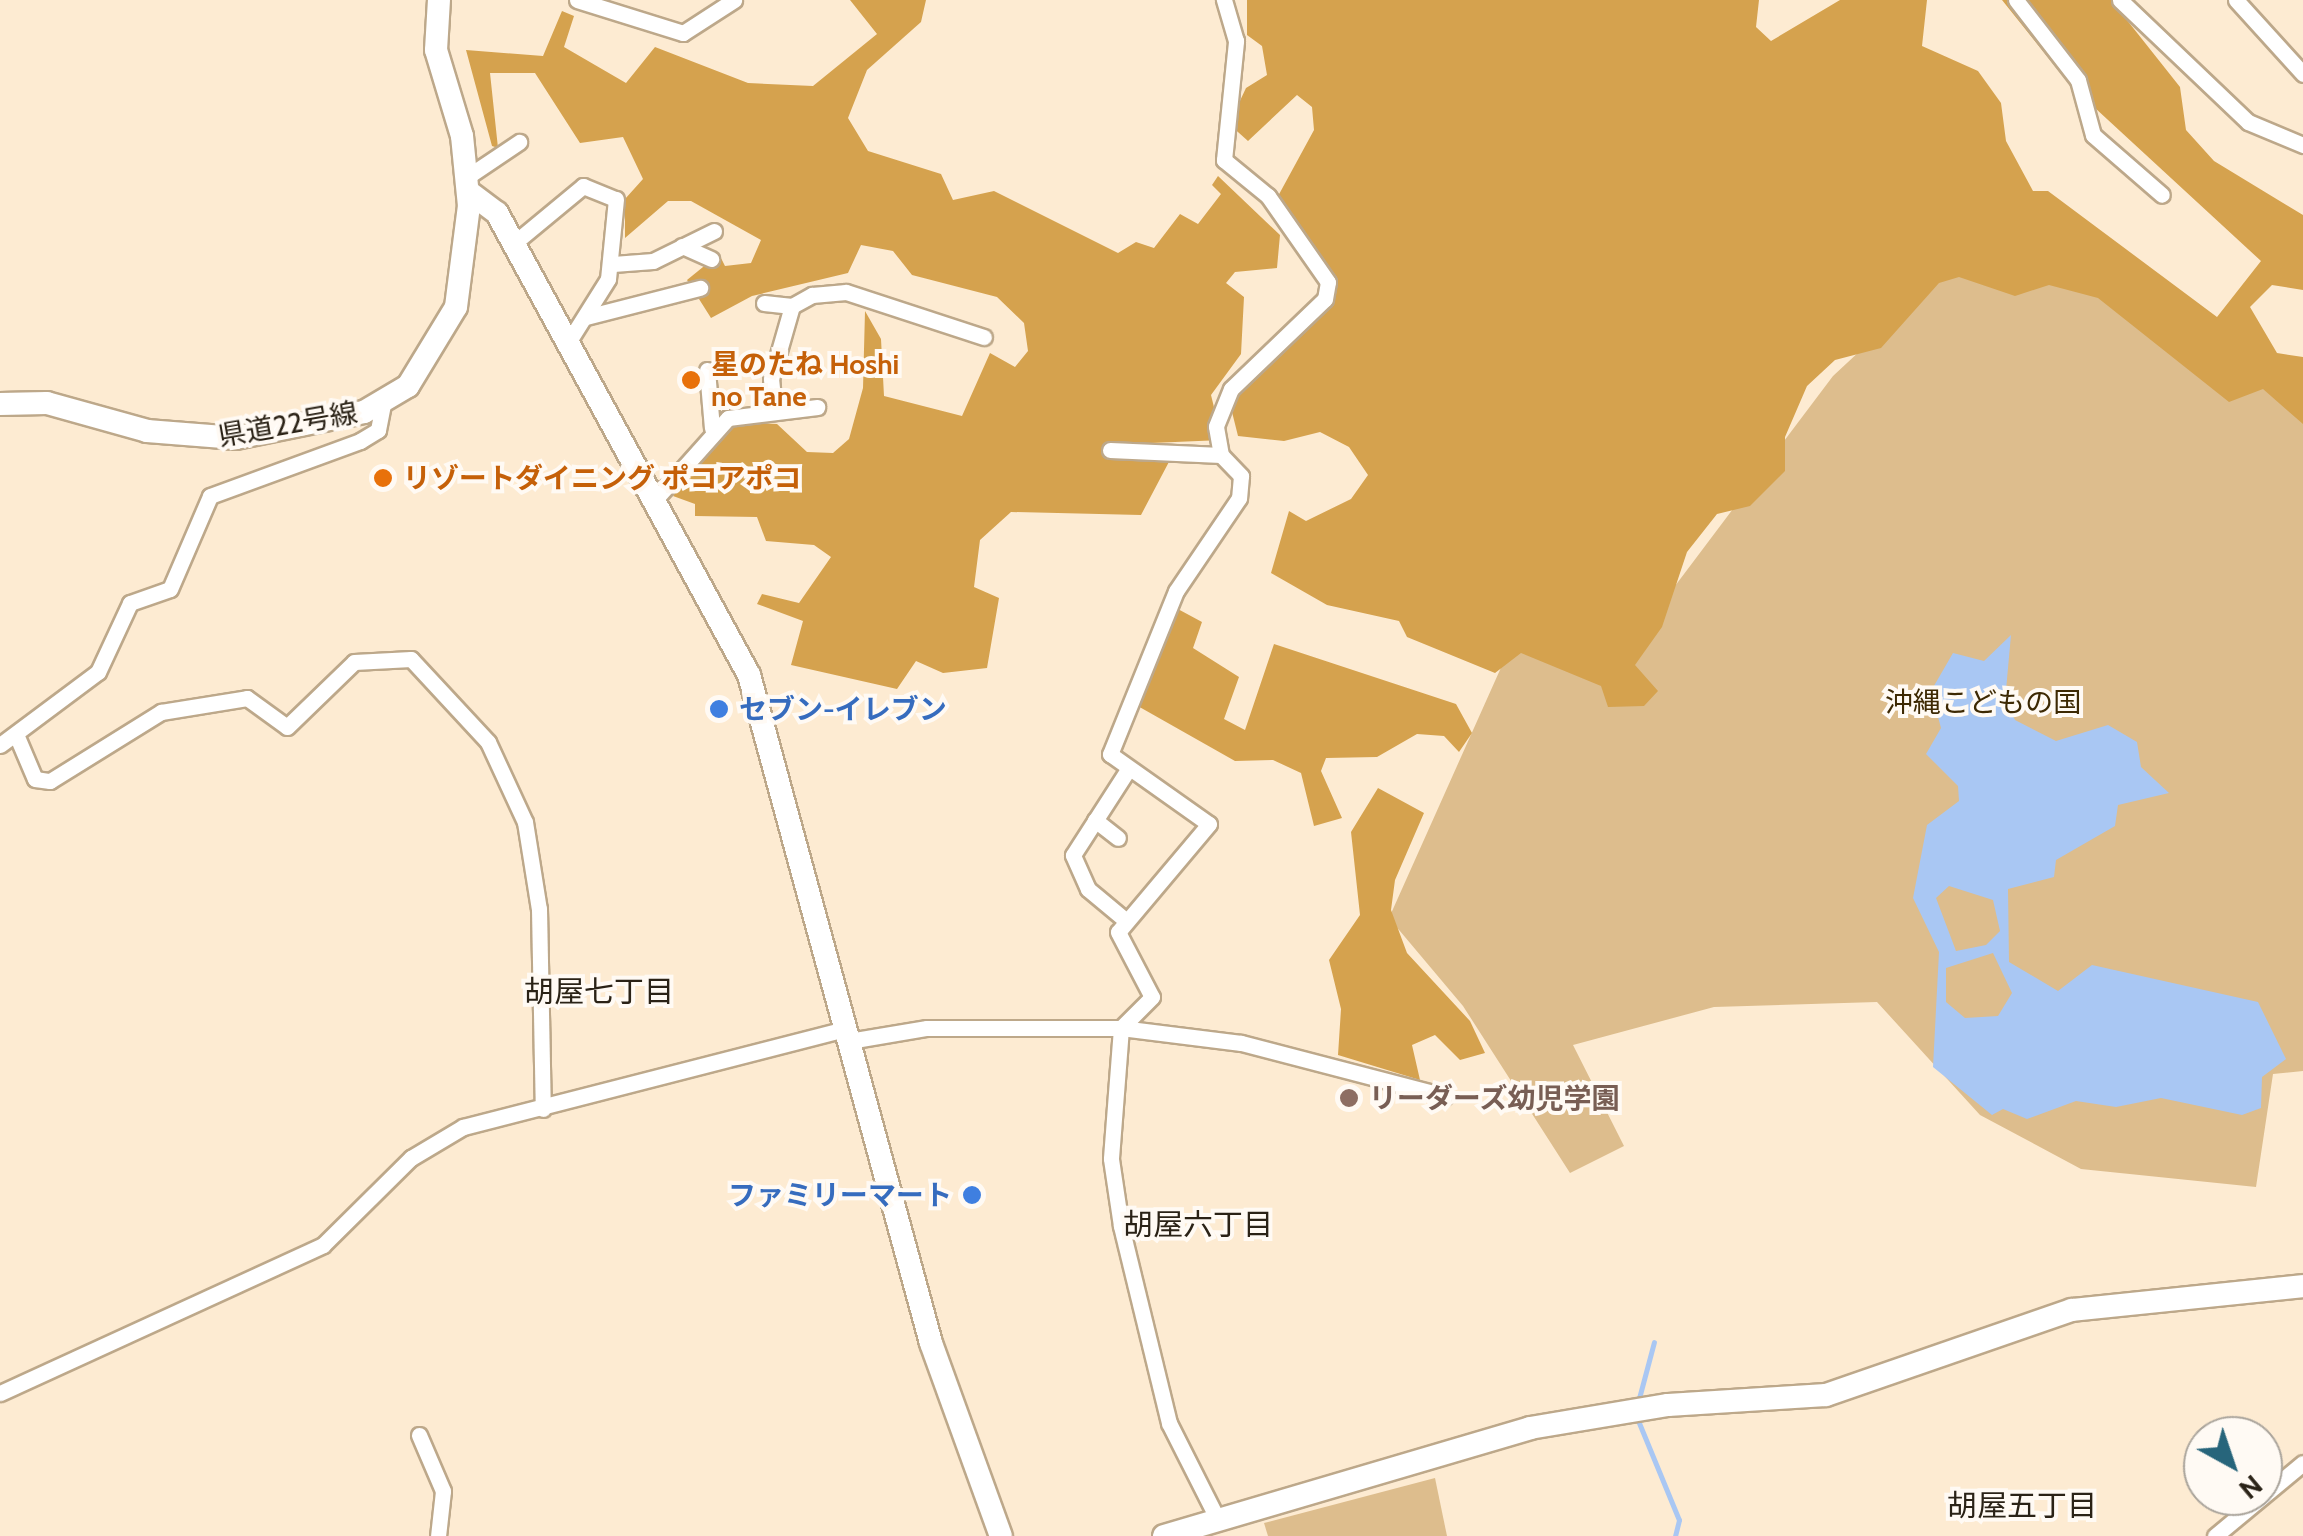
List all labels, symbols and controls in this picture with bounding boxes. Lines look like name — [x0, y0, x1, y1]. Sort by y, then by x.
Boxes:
place label: 星のたね Hoshi no Tane — [711, 347, 899, 413]
marker: 星のたね Hoshi no Tane — [680, 369, 702, 391]
street label: 県道22号線 — [215, 395, 361, 453]
place label: リゾートダイニング ポコアポコ — [403, 461, 801, 495]
marker: リゾートダイニング ポコアポコ — [372, 467, 394, 489]
park label: 沖縄こどもの国 — [1885, 685, 2081, 719]
place label: セブン-イレブン — [739, 692, 947, 726]
marker: セブン-イレブン — [708, 698, 730, 720]
district label: 胡屋七丁目 — [524, 974, 674, 1010]
place label: リーダーズ幼児学園 — [1369, 1081, 1621, 1115]
marker: リーダーズ幼児学園 — [1338, 1087, 1360, 1109]
place label: ファミリーマート — [728, 1178, 952, 1212]
marker: ファミリーマート — [961, 1184, 983, 1206]
district label: 胡屋六丁目 — [1123, 1207, 1273, 1243]
north arrow — [2183, 1416, 2283, 1516]
text: N — [2232, 1468, 2270, 1507]
district label: 胡屋五丁目 — [1947, 1488, 2097, 1524]

